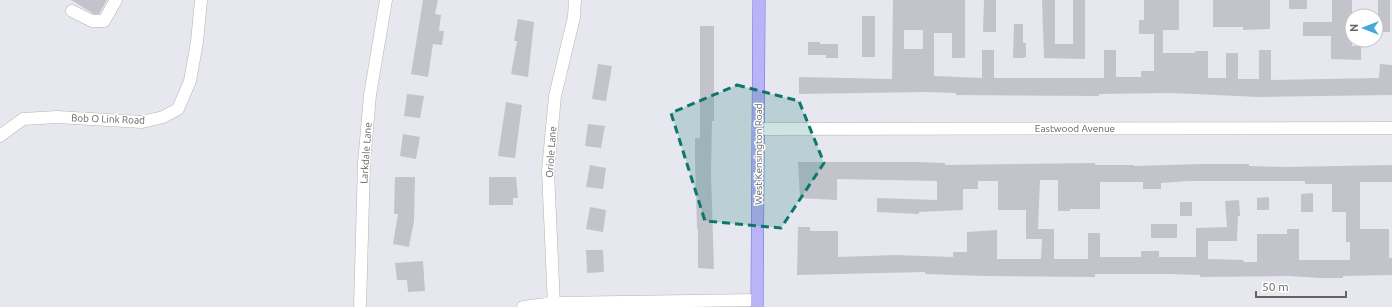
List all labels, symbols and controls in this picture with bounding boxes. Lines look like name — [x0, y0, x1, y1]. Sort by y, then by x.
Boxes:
north arrow — [1344, 8, 1384, 48]
text: N — [1348, 24, 1360, 32]
street label: West Kensington Road — [753, 103, 764, 205]
street label: Bob O Link Road — [71, 112, 145, 126]
street label: Larkdale Lane — [358, 122, 374, 184]
street label: Eastwood Avenue — [1035, 123, 1115, 134]
street label: Oriole Lane — [544, 126, 558, 178]
scale bar — [1256, 273, 1346, 299]
text: 50 m — [1262, 280, 1289, 293]

